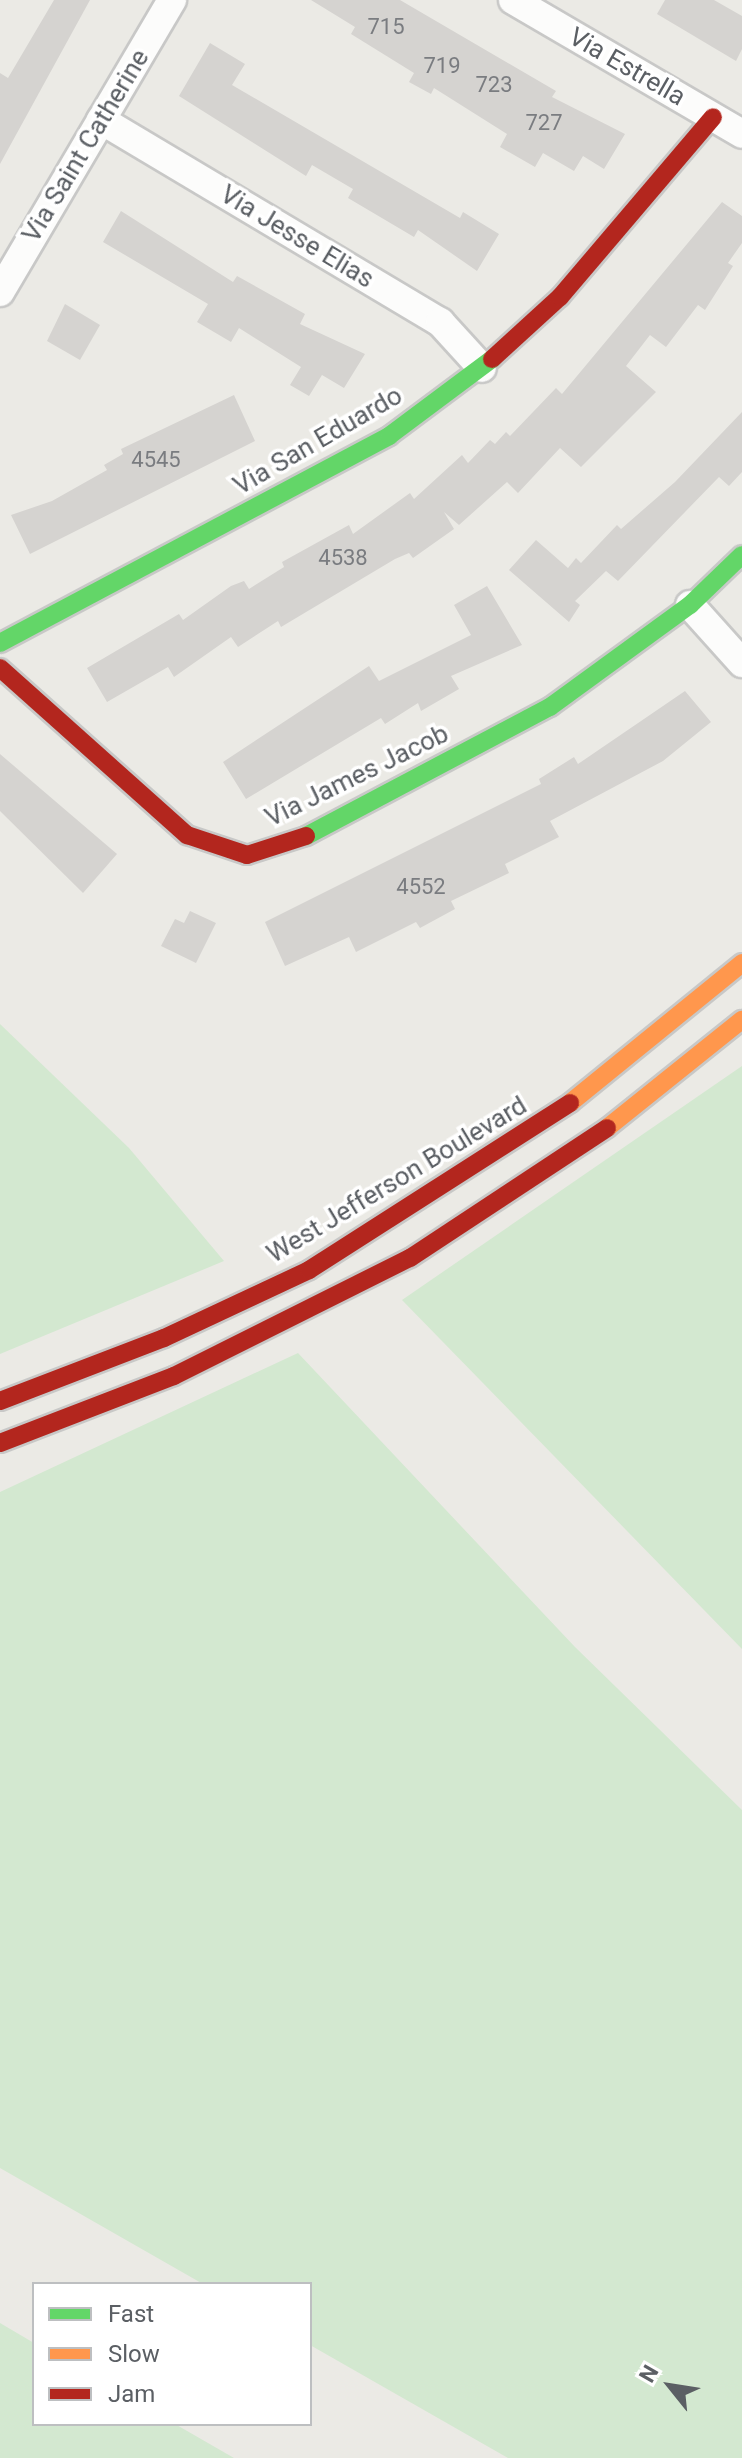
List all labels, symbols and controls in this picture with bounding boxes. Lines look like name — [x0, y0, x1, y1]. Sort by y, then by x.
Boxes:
house number: 715 — [367, 14, 405, 40]
street label: Via Estrella — [563, 21, 691, 113]
street label: Via Saint Catherine — [16, 44, 156, 248]
house number: 719 — [423, 53, 461, 79]
house number: 723 — [475, 72, 513, 98]
house number: 727 — [525, 110, 563, 136]
street label: Via Jesse Elias — [215, 179, 379, 295]
street label: Via San Eduardo — [228, 380, 408, 502]
house number: 4545 — [131, 447, 181, 473]
house number: 4538 — [318, 545, 368, 571]
street label: Via James Jacob — [260, 718, 454, 834]
house number: 4552 — [396, 874, 446, 900]
street label: West Jefferson Boulevard — [261, 1090, 533, 1270]
legend — [32, 2282, 312, 2426]
text: Fast — [108, 2300, 154, 2328]
text: Slow — [108, 2340, 160, 2368]
north arrow — [630, 2346, 710, 2426]
text: N — [634, 2361, 663, 2387]
text: Jam — [108, 2380, 155, 2408]

